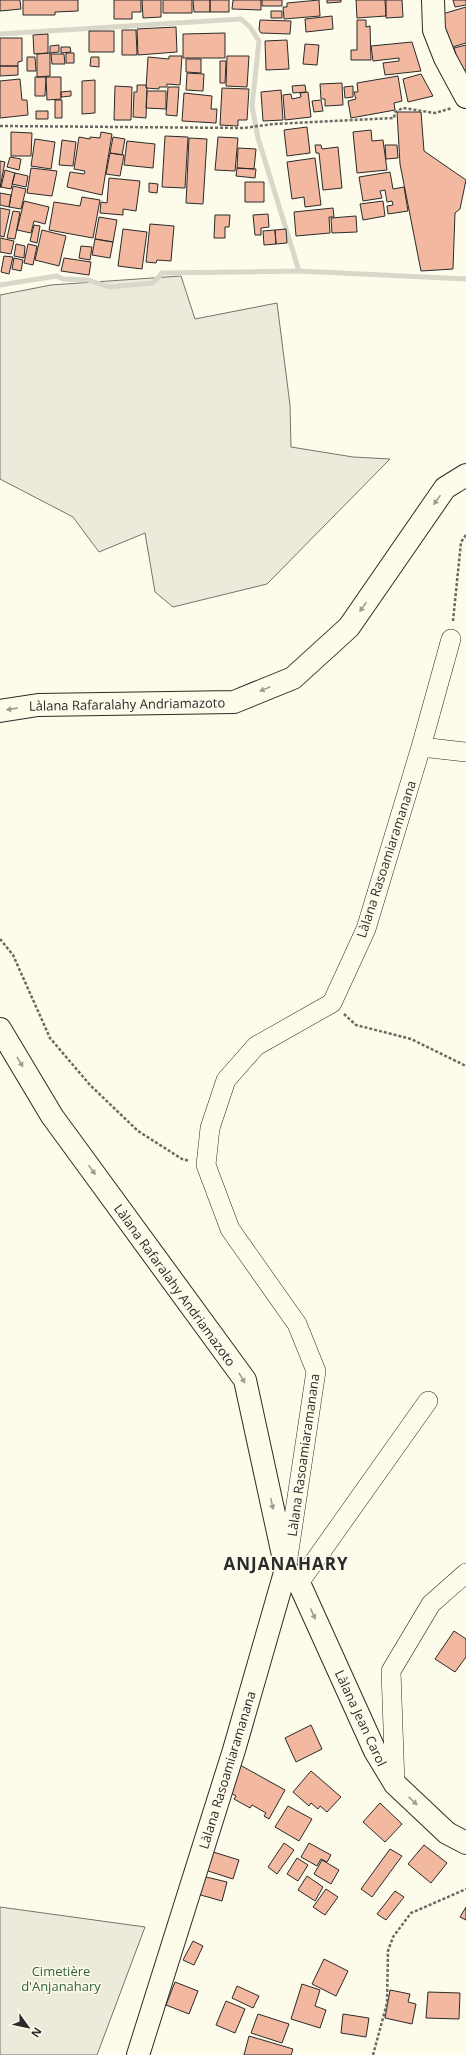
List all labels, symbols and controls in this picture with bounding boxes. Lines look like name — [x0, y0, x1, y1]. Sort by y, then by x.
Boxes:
one-way arrow — [433, 495, 441, 505]
one-way arrow — [359, 602, 367, 612]
one-way arrow — [260, 686, 271, 692]
street label: Làlana Rafaralahy Andriamazoto — [29, 693, 226, 715]
one-way arrow — [6, 706, 18, 712]
street label: Làlana Rasoamiaramanana — [352, 778, 420, 940]
one-way arrow — [17, 1056, 24, 1068]
one-way arrow — [88, 1165, 96, 1176]
street label: Làlana Rafaralahy Andriamazoto — [110, 1200, 240, 1370]
one-way arrow — [238, 1372, 245, 1384]
street label: Làlana Rasoamiaramanana — [283, 1372, 323, 1538]
one-way arrow — [269, 1498, 275, 1510]
district label: ANJANAHARY — [223, 1552, 349, 1575]
one-way arrow — [310, 1608, 316, 1619]
street label: Làlana Jean Carol — [331, 1667, 391, 1769]
street label: Làlana Rasoamiaramanana — [194, 1689, 260, 1851]
one-way arrow — [408, 1796, 418, 1806]
park label: Cimetière d'Anjanahary — [21, 1962, 101, 1995]
north arrow — [8, 2007, 48, 2047]
text: N — [28, 2025, 46, 2041]

